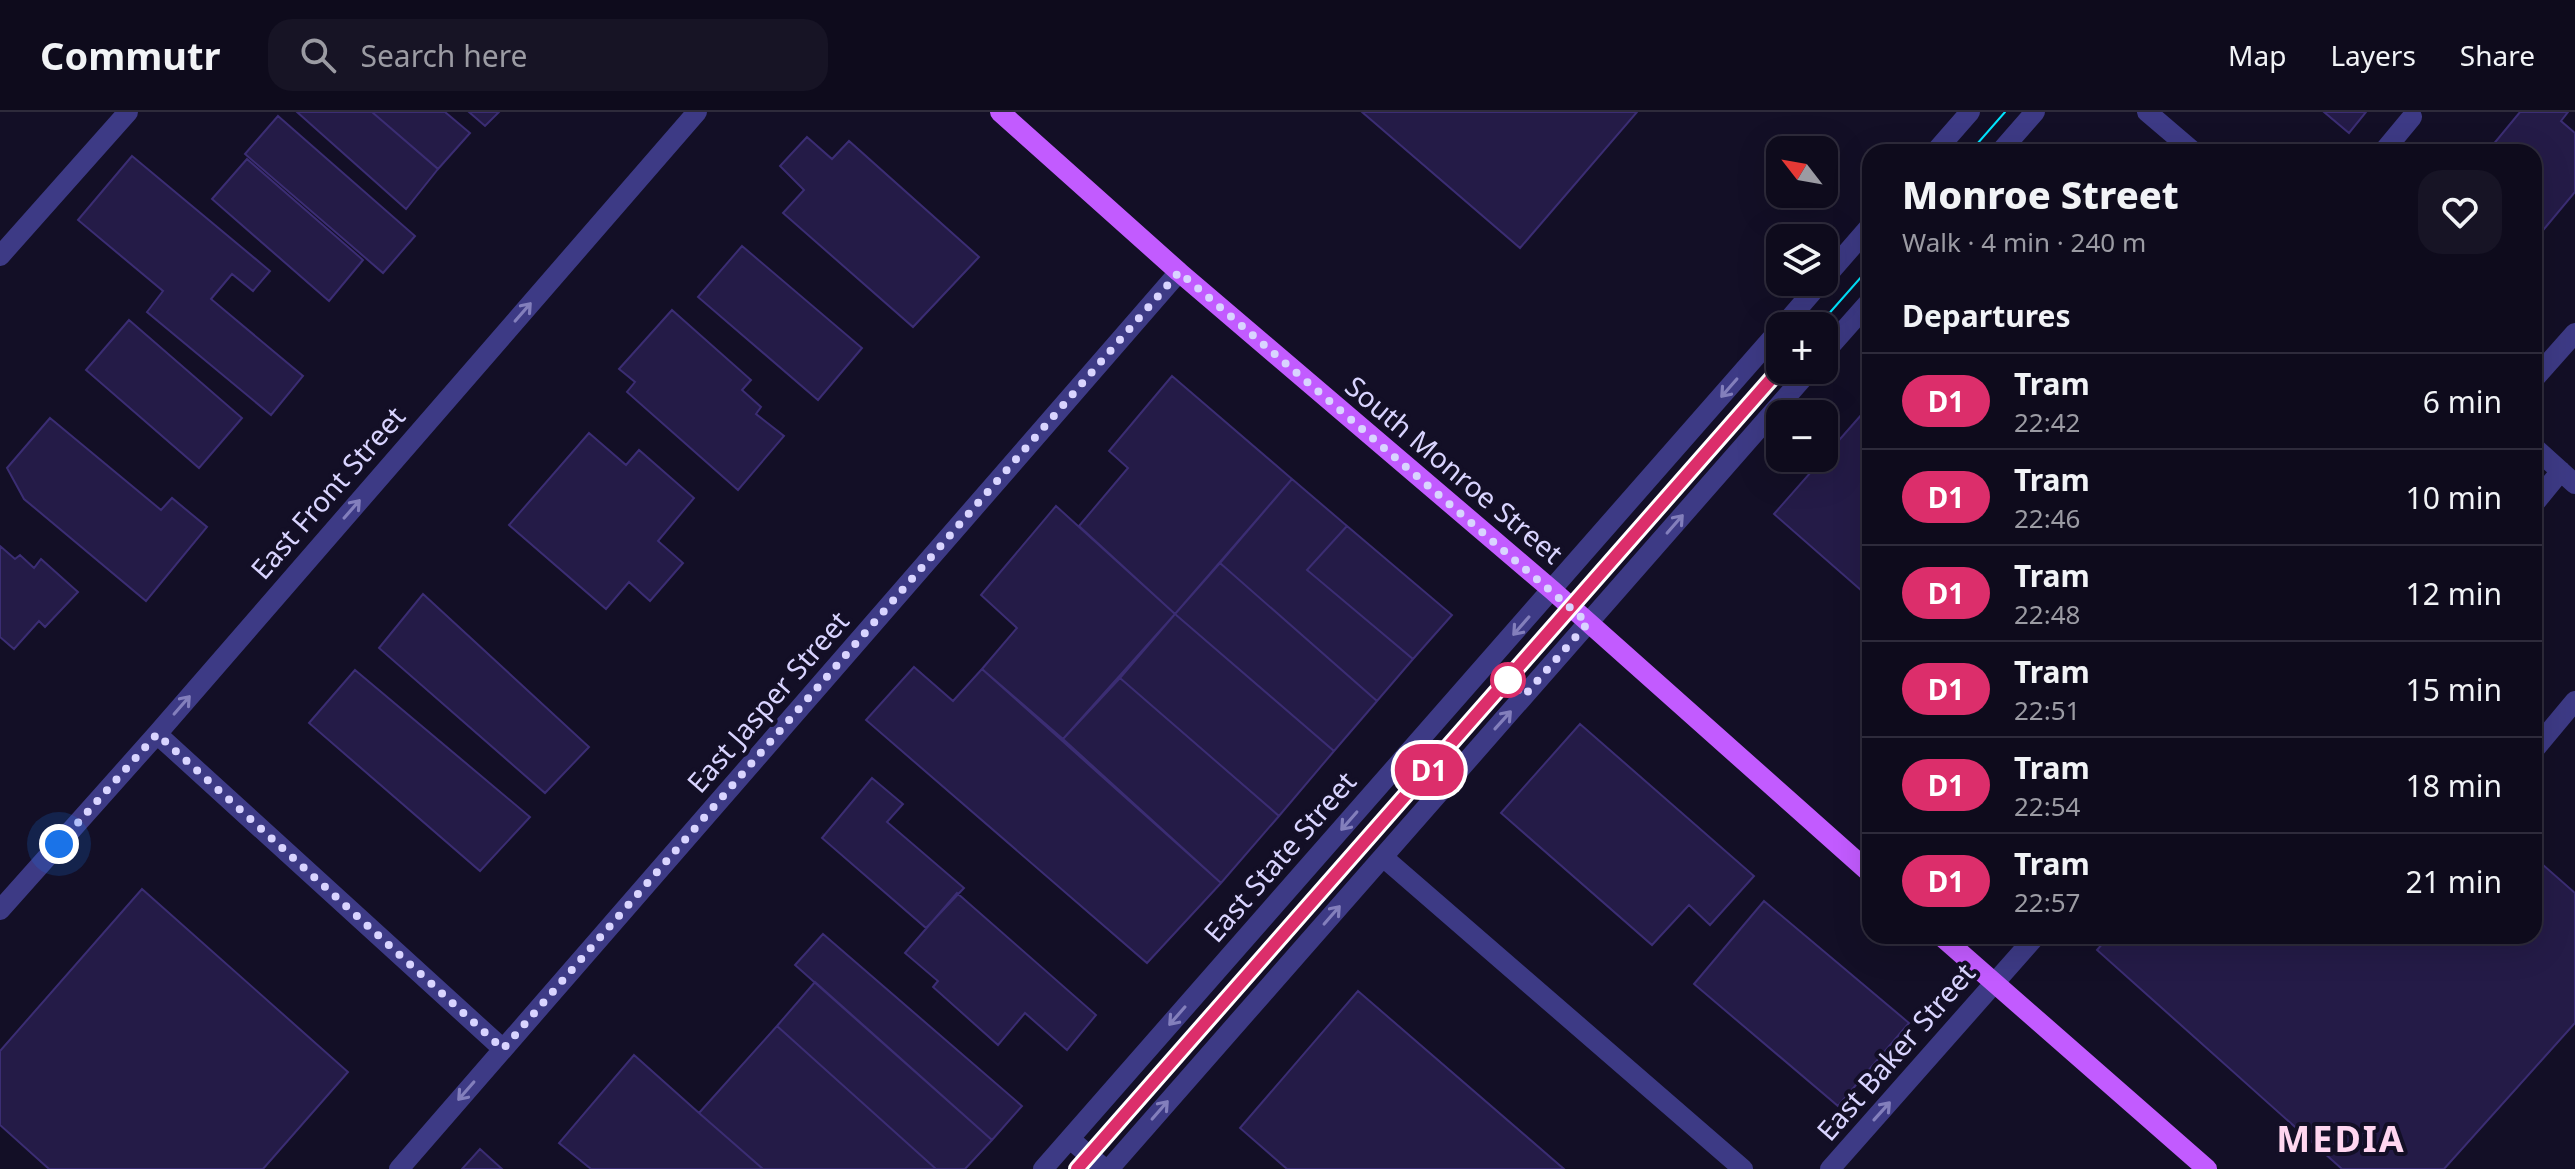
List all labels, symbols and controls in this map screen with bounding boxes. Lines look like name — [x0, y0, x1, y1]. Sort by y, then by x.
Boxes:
search box — [268, 19, 828, 91]
text: Commutr — [40, 29, 220, 81]
icon: search — [296, 33, 340, 77]
text: Search here — [360, 35, 527, 76]
text: Map — [2228, 36, 2286, 74]
text: Layers — [2330, 36, 2416, 74]
text: Share — [2460, 36, 2535, 74]
north arrow — [1766, 136, 1838, 208]
map controls — [1766, 136, 1838, 472]
text: Monroe Street — [1902, 168, 2179, 220]
button: heart — [2418, 170, 2502, 254]
button: layers — [1766, 224, 1838, 296]
text: Walk · 4 min · 240 m — [1902, 224, 2146, 260]
text: Departures — [1902, 295, 2071, 336]
one-way arrow — [514, 303, 532, 323]
button: + — [1766, 312, 1838, 384]
text: Tram — [2014, 363, 2090, 404]
street label: South Monroe Street — [1338, 367, 1571, 572]
one-way arrow — [1720, 377, 1738, 397]
text: 6 min — [2423, 381, 2502, 422]
text: D1 — [1928, 382, 1964, 420]
street label: East Front Street — [242, 398, 413, 587]
button: − — [1766, 400, 1838, 472]
text: 22:42 — [2014, 404, 2080, 440]
text: Tram — [2014, 459, 2090, 500]
text: 10 min — [2406, 477, 2502, 518]
text: D1 — [1928, 478, 1964, 516]
one-way arrow — [343, 499, 361, 519]
text: 22:46 — [2014, 500, 2080, 536]
one-way arrow — [1665, 515, 1683, 535]
text: Tram — [2014, 555, 2090, 596]
text: 12 min — [2406, 573, 2502, 614]
text: D1 — [1928, 574, 1964, 612]
text: 22:48 — [2014, 596, 2080, 632]
street label: East Jasper Street — [678, 603, 857, 800]
one-way arrow — [1512, 615, 1530, 635]
text: Tram — [2014, 651, 2090, 692]
unlabelled marker — [1491, 663, 1525, 697]
text: 15 min — [2406, 669, 2502, 710]
text: D1 — [1928, 670, 1964, 708]
text: 22:51 — [2014, 692, 2080, 728]
one-way arrow — [173, 695, 191, 715]
one-way arrow — [1494, 710, 1512, 730]
line badge: D1 — [1393, 744, 1465, 796]
text: Tram — [2014, 747, 2090, 788]
text: D1 — [1411, 751, 1447, 789]
street label: East State Street — [1195, 763, 1364, 950]
text: 18 min — [2406, 765, 2502, 806]
text: D1 — [1928, 766, 1964, 804]
text: 22:54 — [2014, 788, 2080, 824]
one-way arrow — [1340, 810, 1358, 830]
your location — [39, 824, 79, 864]
text: Tram — [2014, 843, 2090, 884]
text: 21 min — [2406, 861, 2502, 902]
text: D1 — [1928, 862, 1964, 900]
text: 22:57 — [2014, 884, 2080, 920]
one-way arrow — [1322, 906, 1340, 926]
street label: East Baker Street — [1808, 954, 1983, 1148]
one-way arrow — [1168, 1006, 1186, 1026]
one-way arrow — [458, 1081, 476, 1101]
one-way arrow — [1151, 1101, 1169, 1121]
one-way arrow — [1873, 1101, 1891, 1121]
district label: MEDIA — [2276, 1114, 2406, 1163]

